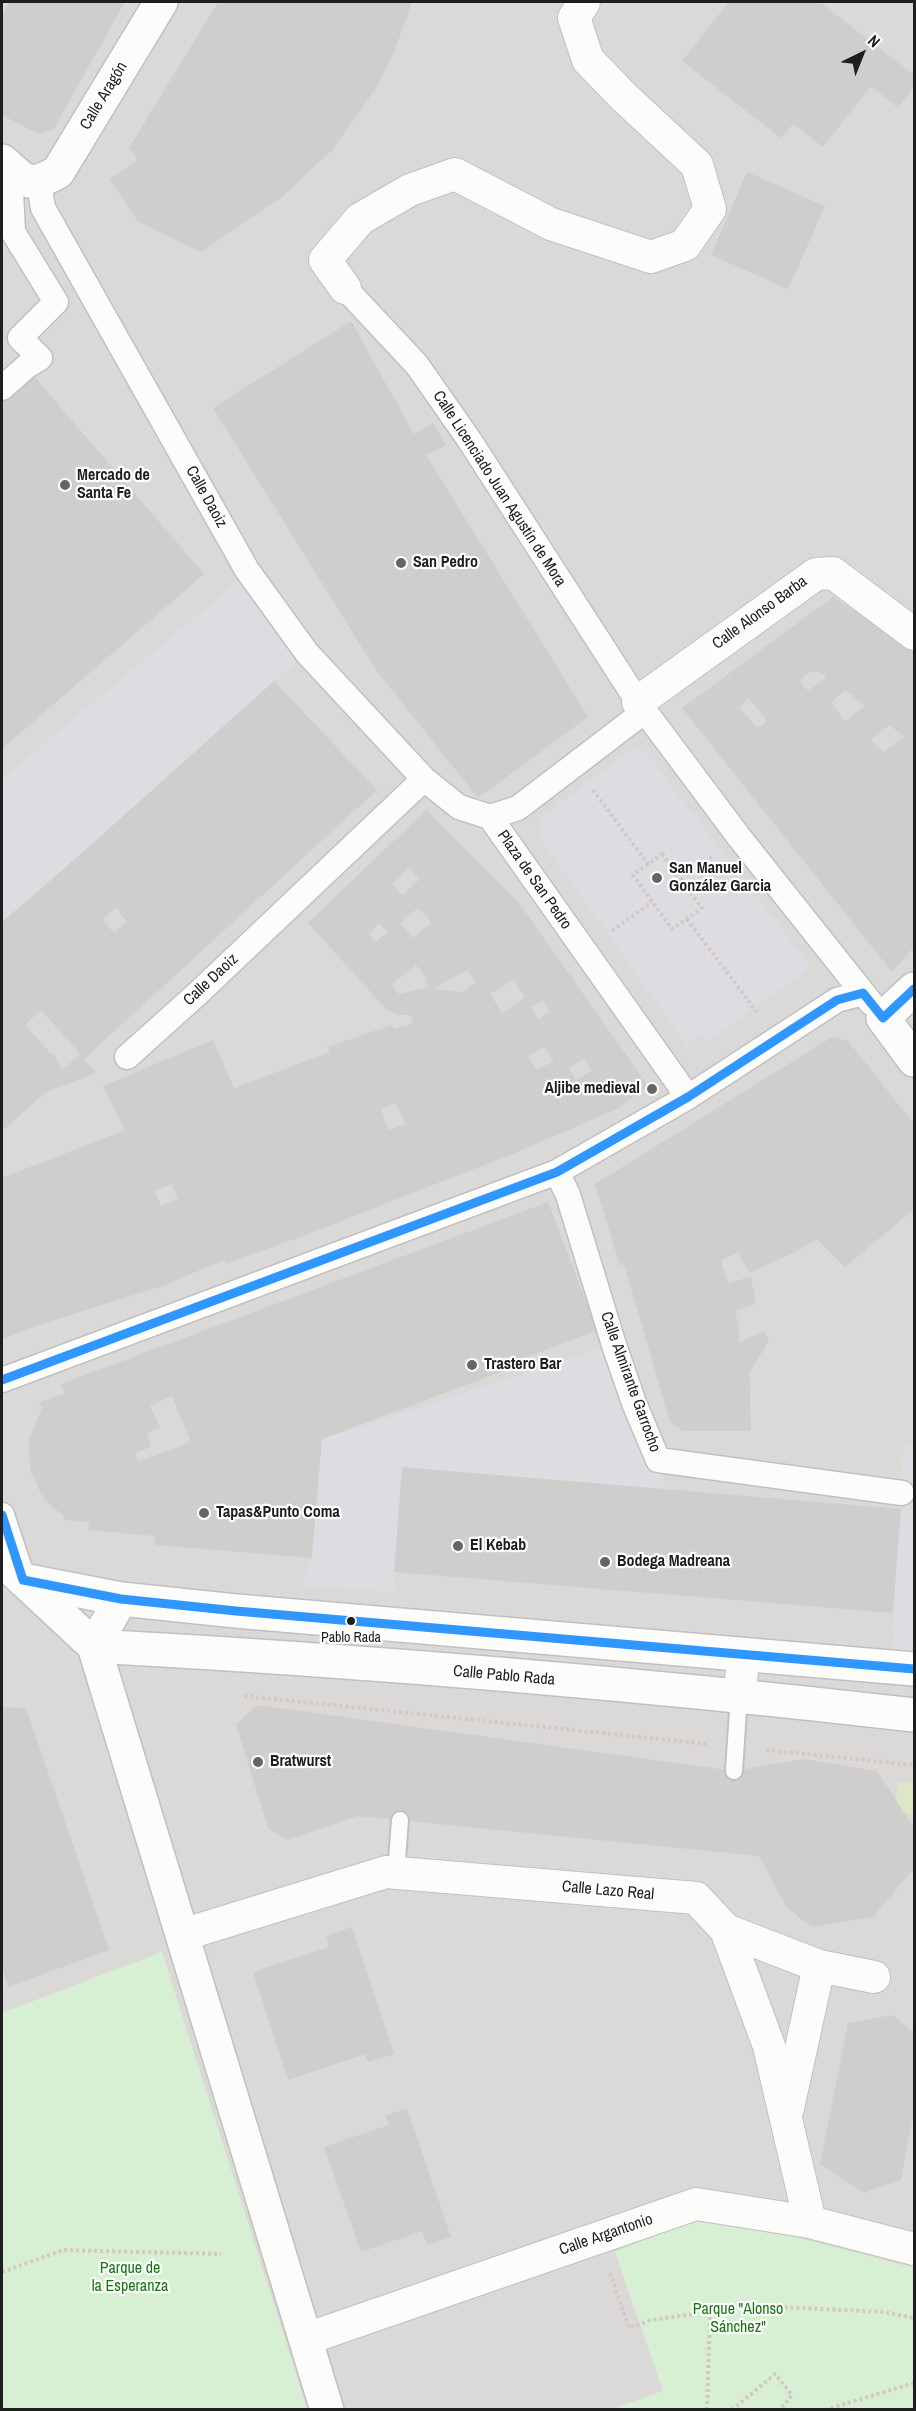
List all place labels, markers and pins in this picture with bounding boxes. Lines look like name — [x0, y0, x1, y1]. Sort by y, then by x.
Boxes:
place label: Mercado de Santa Fe — [77, 466, 150, 504]
marker: Mercado de Santa Fe — [58, 478, 72, 492]
place label: San Pedro — [413, 553, 478, 573]
marker: San Pedro — [394, 556, 408, 570]
place label: San Manuel González Garcia — [669, 859, 771, 897]
marker: San Manuel González Garcia — [650, 871, 664, 885]
place label: Aljibe medieval — [544, 1079, 640, 1099]
marker: Aljibe medieval — [645, 1082, 659, 1096]
place label: Trastero Bar — [484, 1355, 561, 1375]
marker: Trastero Bar — [465, 1358, 479, 1372]
place label: Tapas&Punto Coma — [216, 1503, 340, 1523]
marker: Tapas&Punto Coma — [197, 1506, 211, 1520]
place label: El Kebab — [470, 1536, 526, 1556]
marker: El Kebab — [451, 1539, 465, 1553]
place label: Bodega Madreana — [617, 1552, 730, 1572]
marker: Bodega Madreana — [598, 1555, 612, 1569]
marker: Pablo Rada — [345, 1615, 357, 1627]
place label: Pablo Rada — [321, 1630, 381, 1646]
place label: Bratwurst — [270, 1752, 331, 1772]
marker: Bratwurst — [251, 1755, 265, 1769]

